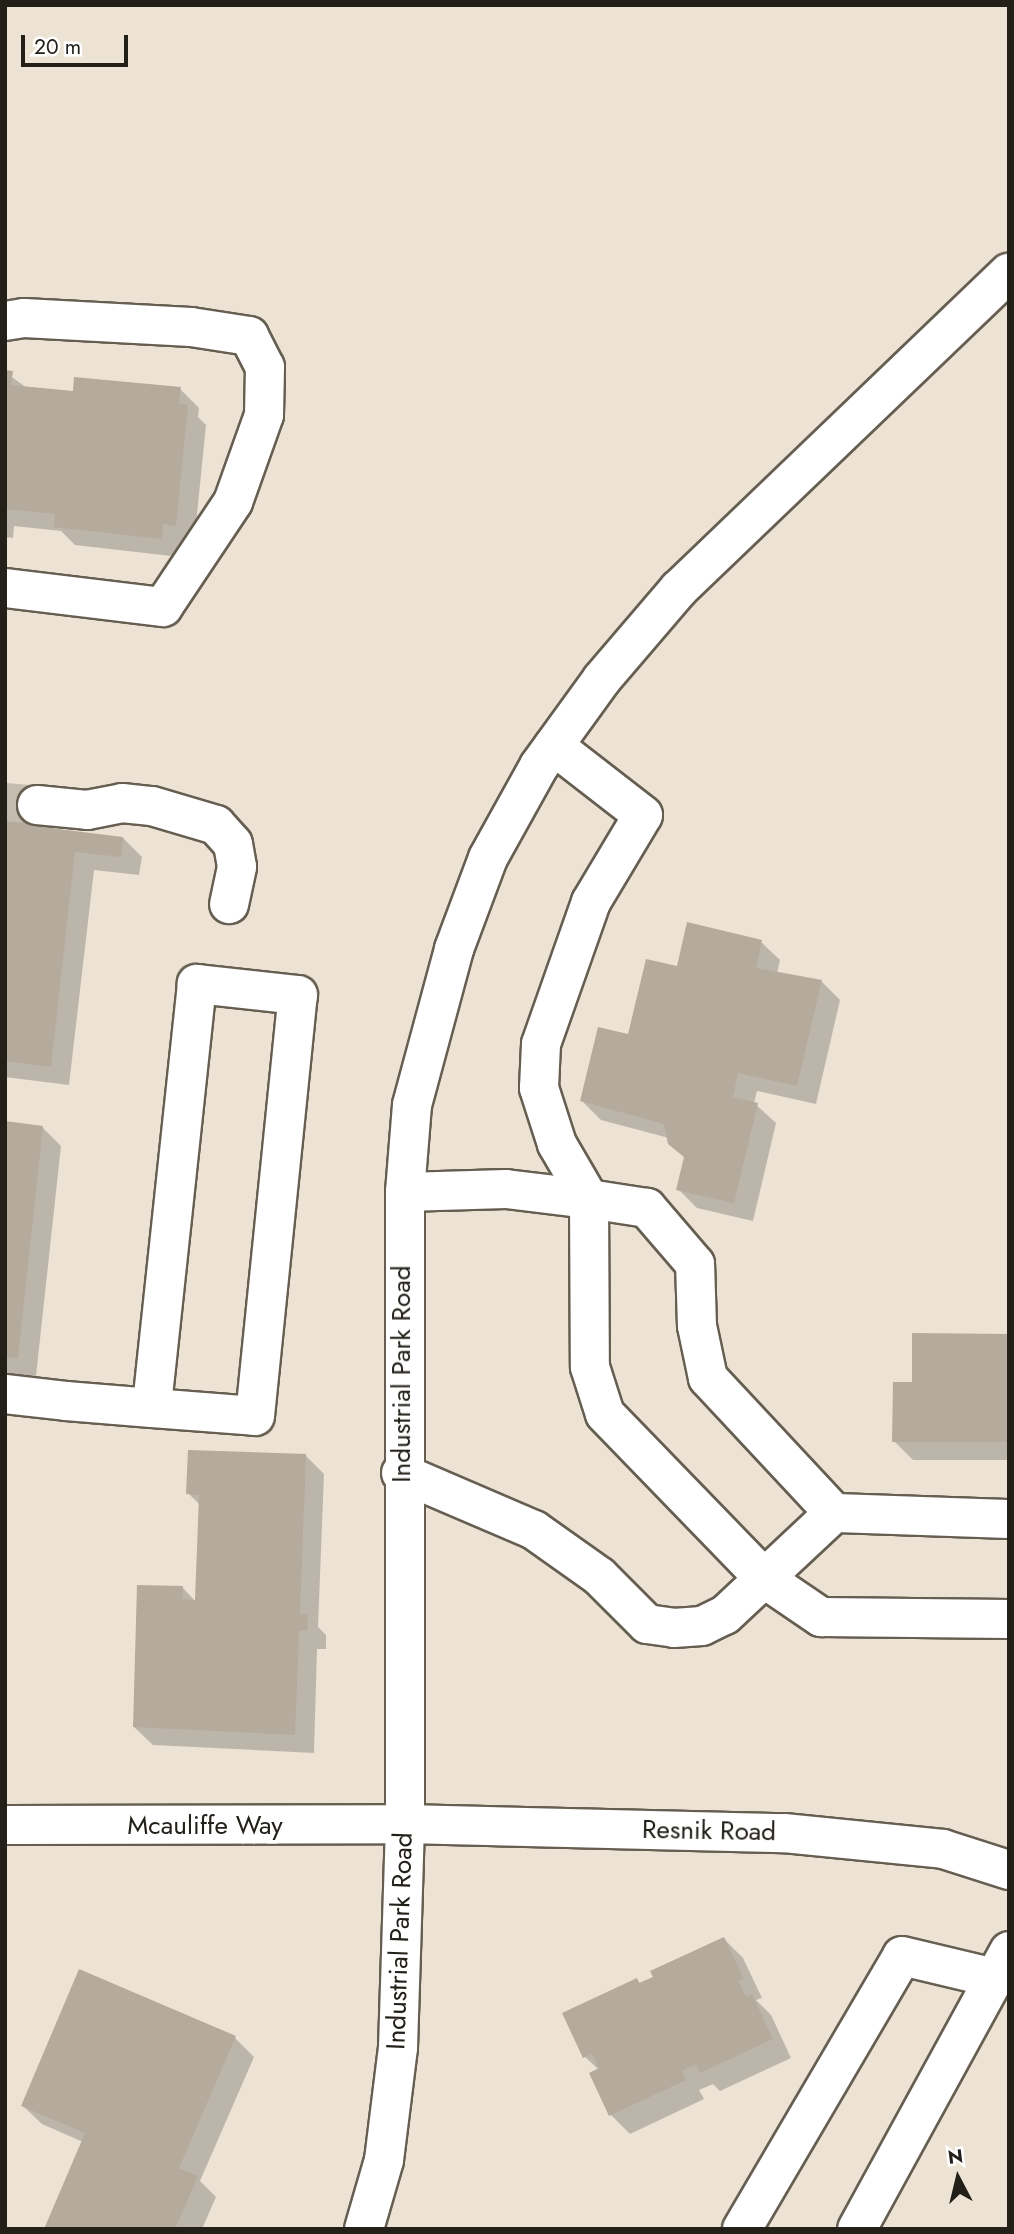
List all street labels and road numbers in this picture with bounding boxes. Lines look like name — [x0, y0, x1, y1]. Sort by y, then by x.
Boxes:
street label: Industrial Park Road — [386, 1265, 418, 1483]
street label: Mcauliffe Way — [127, 1810, 283, 1842]
street label: Resnik Road — [642, 1814, 776, 1848]
street label: Industrial Park Road — [381, 1832, 419, 2050]

